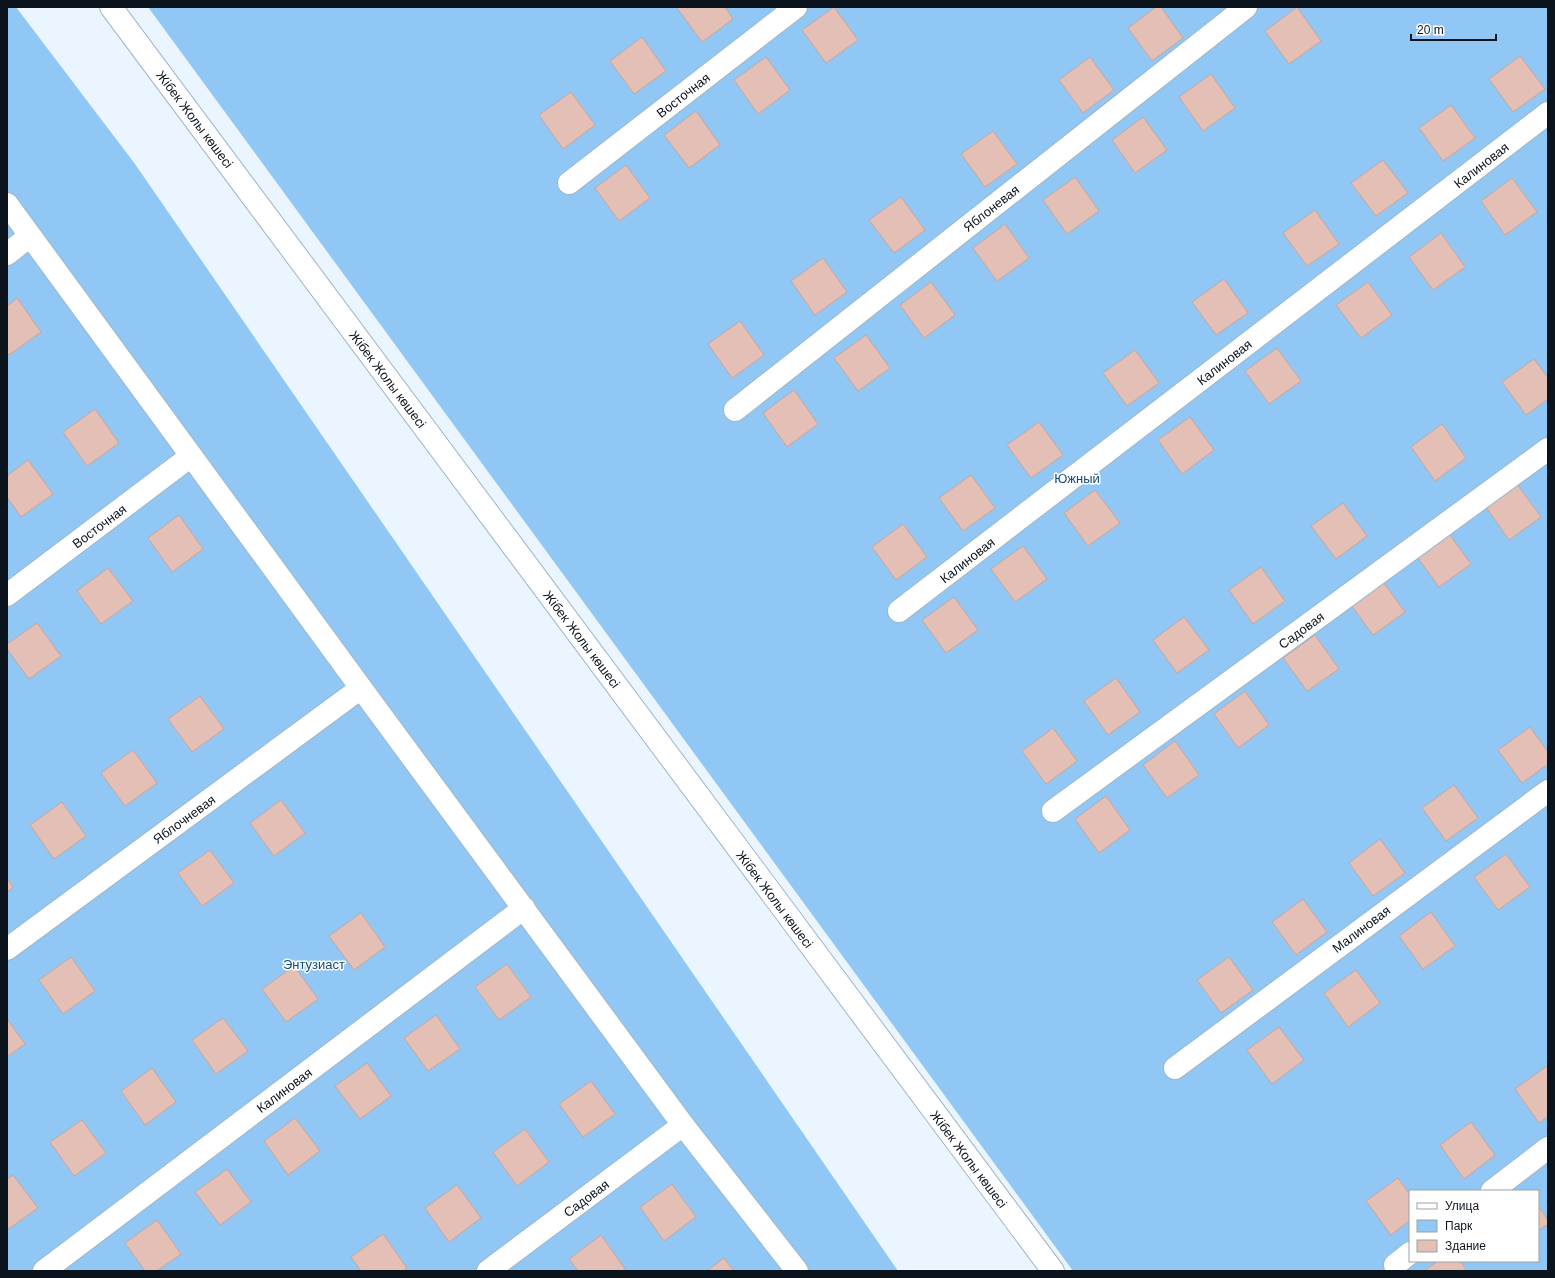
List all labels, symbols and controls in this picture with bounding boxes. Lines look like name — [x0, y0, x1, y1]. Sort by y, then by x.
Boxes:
scale bar — [1411, 16, 1496, 42]
text: 20 m — [1417, 23, 1444, 37]
street label: Жібек Жолы көшесі — [153, 68, 236, 171]
street label: Восточная — [654, 70, 713, 121]
street label: Калиновая — [1451, 139, 1512, 191]
street label: Яблоневая — [960, 182, 1022, 235]
street label: Жібек Жолы көшесі — [346, 328, 429, 431]
street label: Калиновая — [1194, 336, 1255, 388]
park label: Южный — [1054, 471, 1100, 486]
street label: Восточная — [69, 501, 129, 551]
street label: Калиновая — [937, 534, 998, 586]
street label: Жібек Жолы көшесі — [540, 588, 623, 691]
street label: Садовая — [1276, 609, 1327, 652]
street label: Яблочневая — [150, 792, 218, 847]
street label: Жібек Жолы көшесі — [733, 848, 816, 951]
street label: Малиновая — [1329, 903, 1393, 956]
park label: Энтузиаст — [283, 957, 345, 972]
street label: Калиновая — [254, 1065, 315, 1116]
street label: Жібек Жолы көшесі — [927, 1108, 1010, 1211]
street label: Садовая — [561, 1177, 612, 1220]
legend — [1409, 1190, 1539, 1262]
text: Улица — [1445, 1199, 1479, 1213]
text: Парк — [1445, 1219, 1473, 1233]
text: Здание — [1445, 1239, 1486, 1253]

